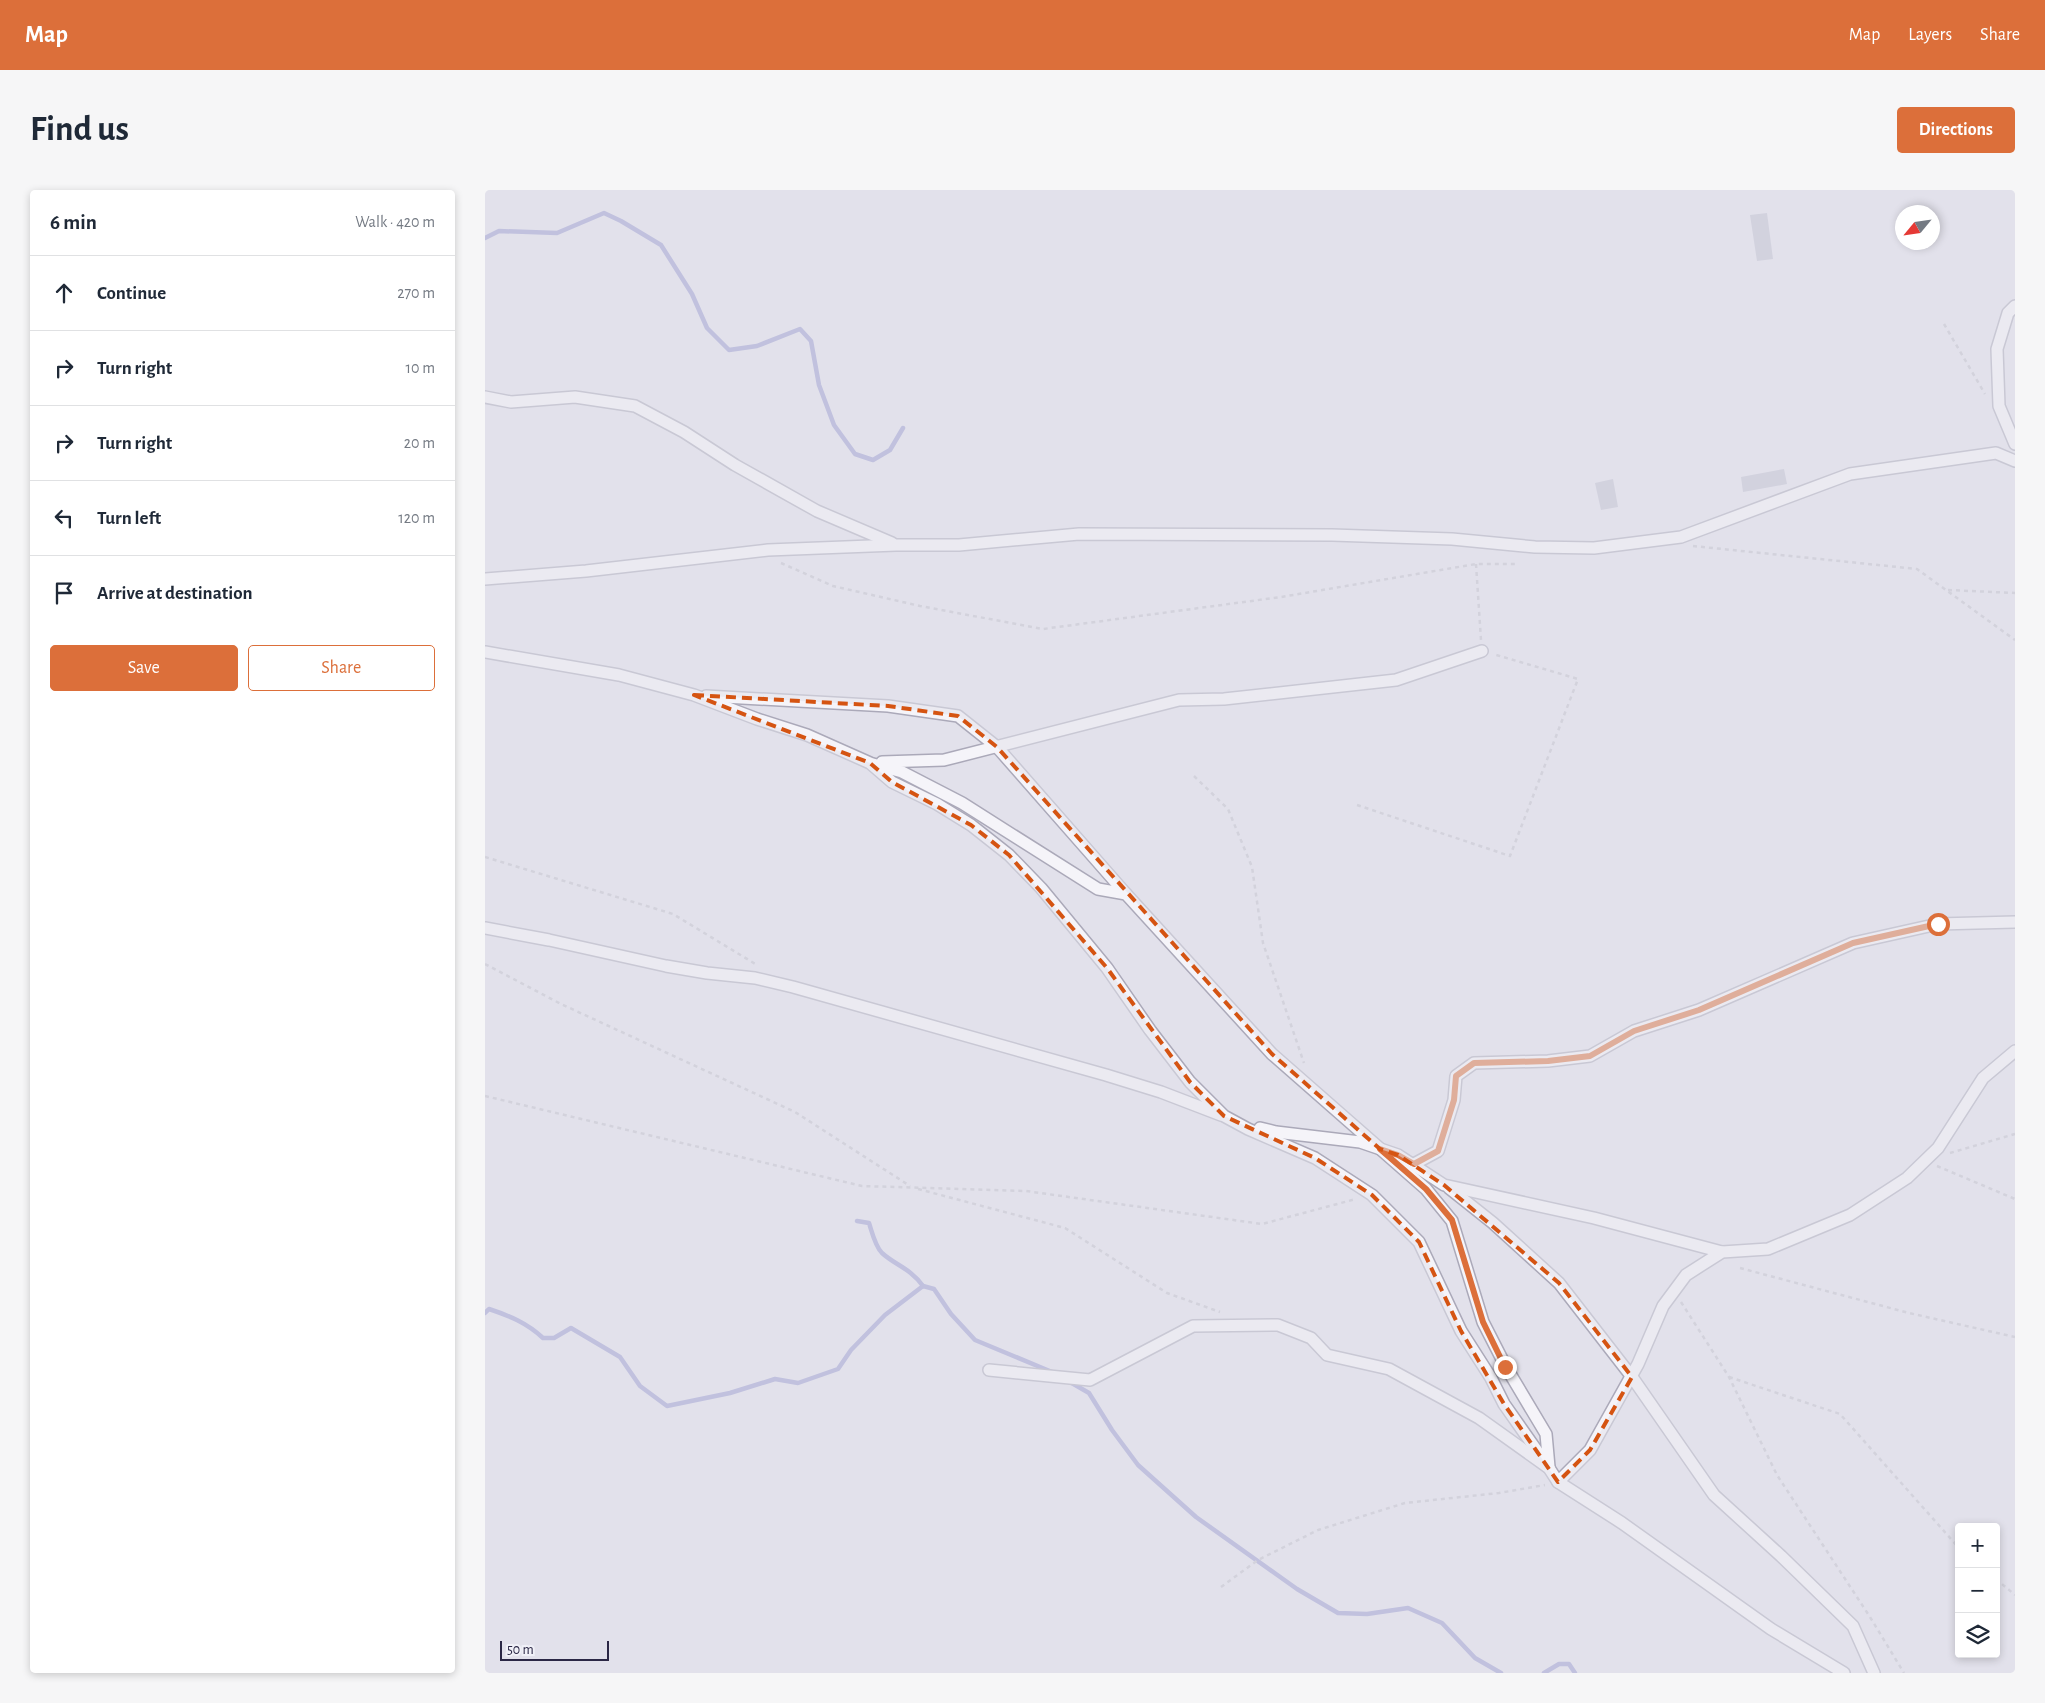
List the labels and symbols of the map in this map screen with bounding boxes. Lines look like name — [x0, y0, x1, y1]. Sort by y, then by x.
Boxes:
north arrow — [1895, 205, 1940, 250]
route start — [1927, 913, 1950, 936]
route end — [1494, 1356, 1517, 1379]
scale bar — [500, 1638, 609, 1661]

